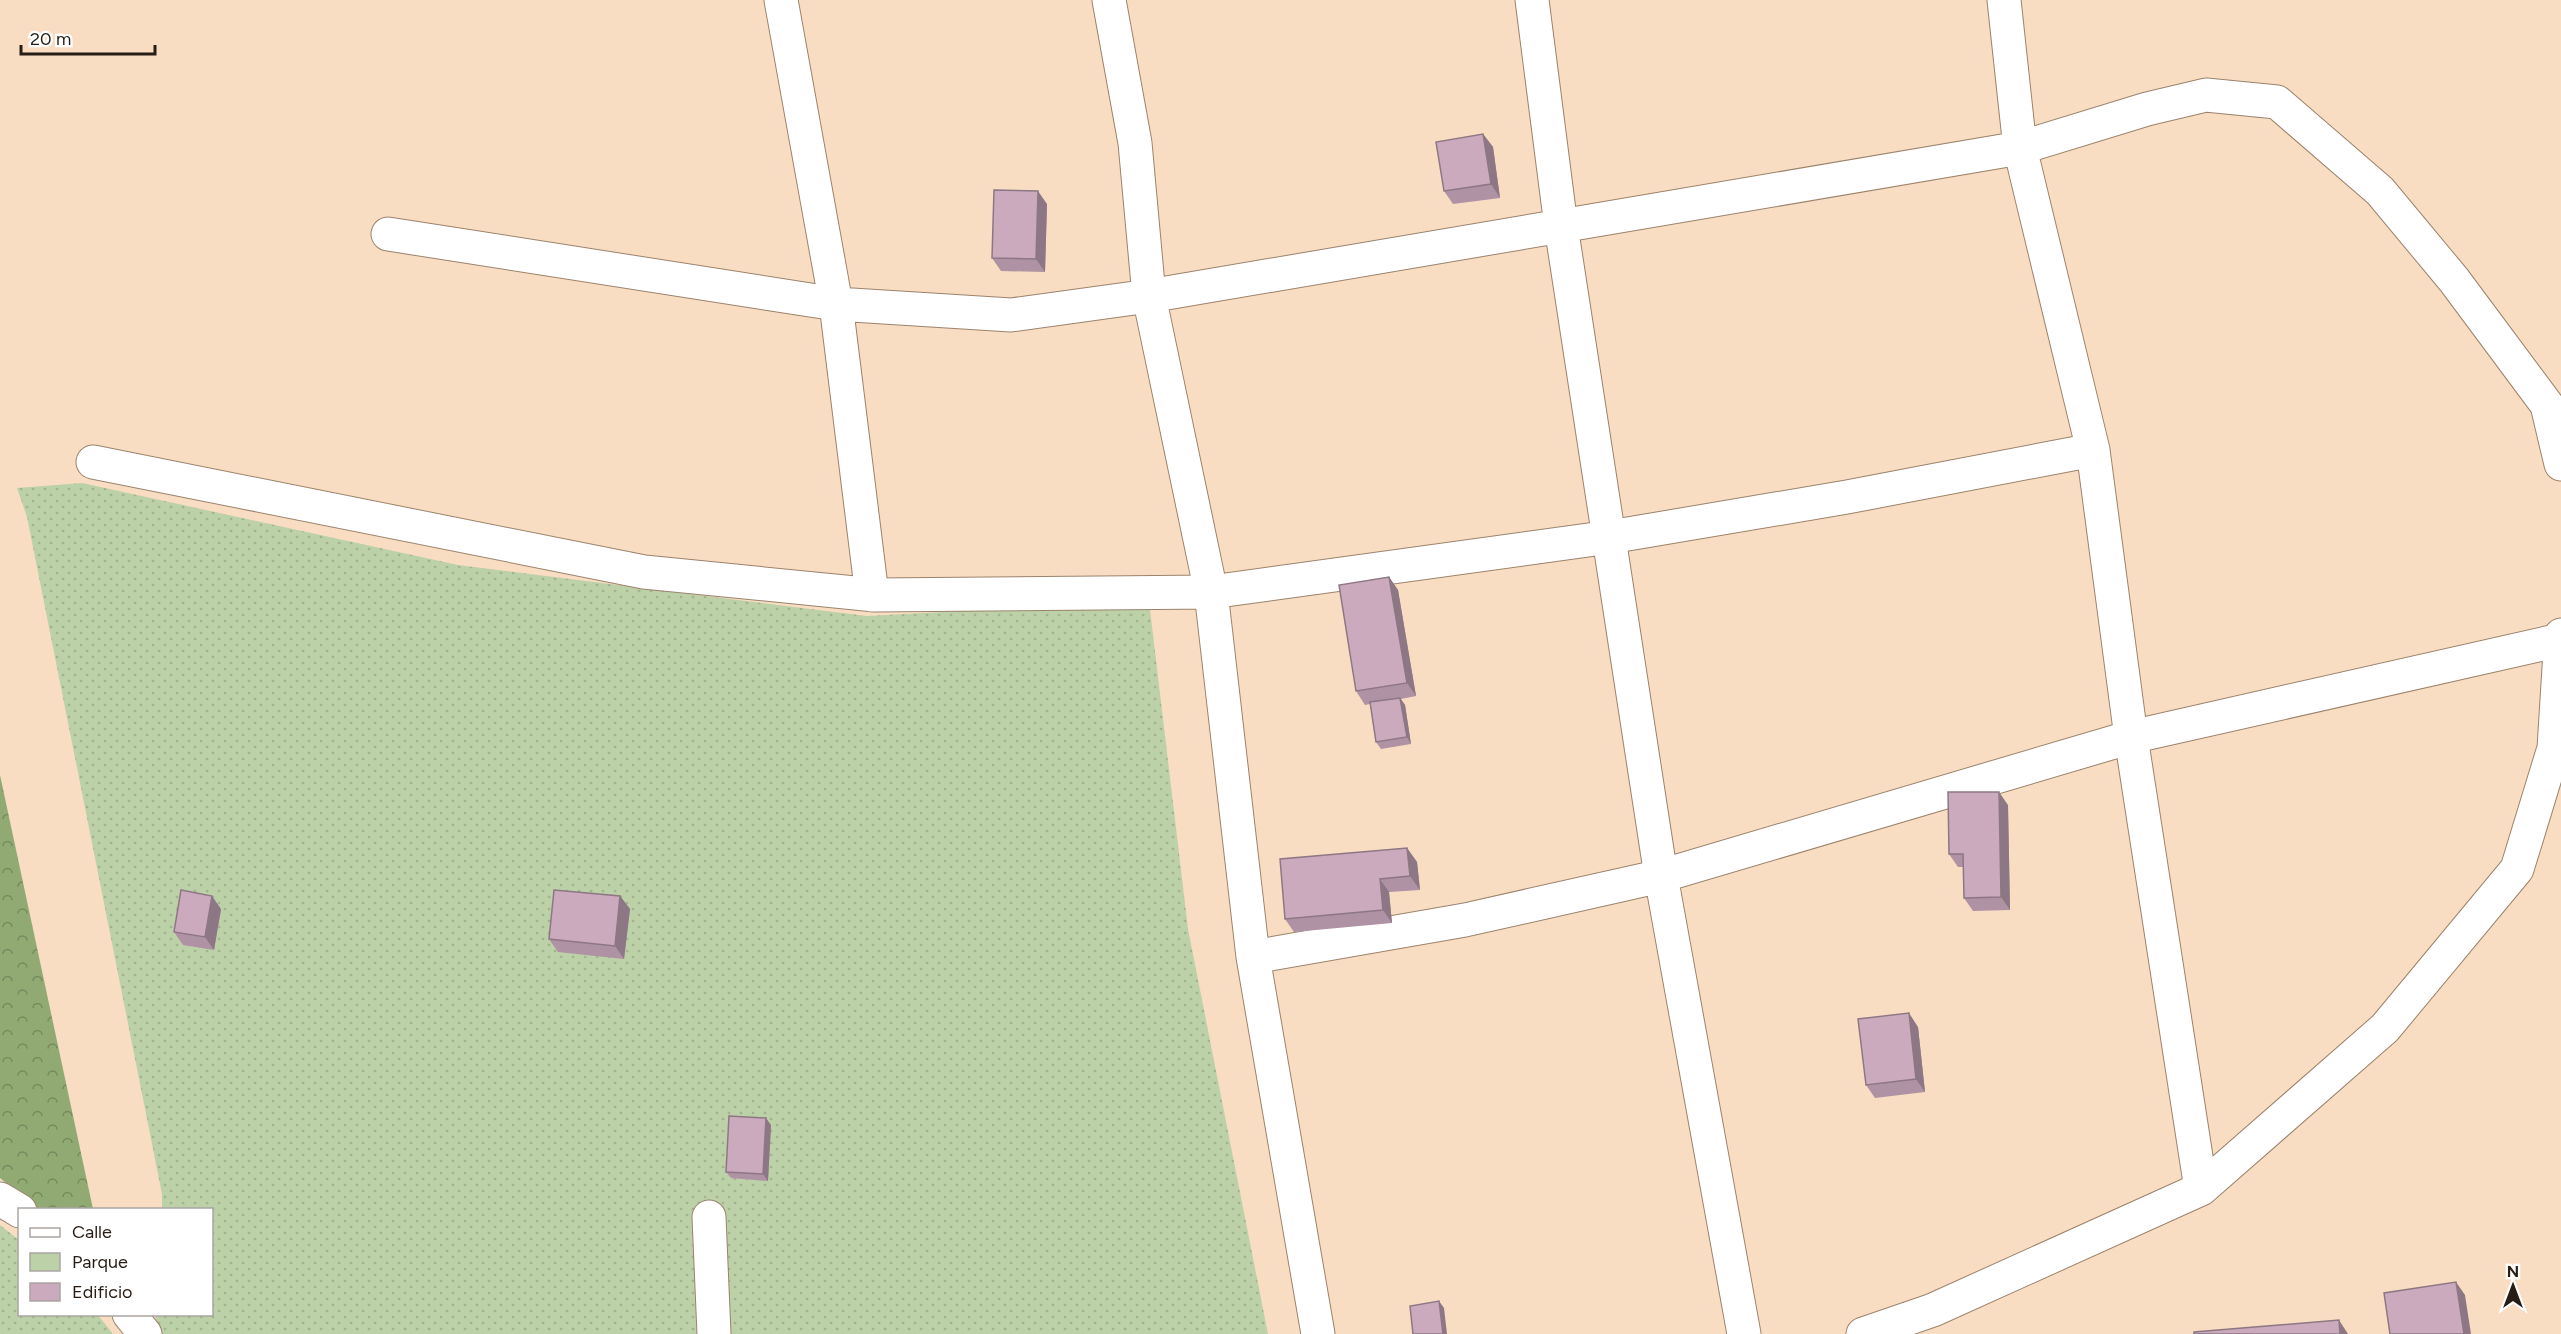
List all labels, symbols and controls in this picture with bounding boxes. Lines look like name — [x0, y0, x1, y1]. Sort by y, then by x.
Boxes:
scale bar — [21, 18, 154, 56]
text: 20 m — [30, 28, 71, 50]
legend — [18, 1208, 213, 1316]
text: Calle — [72, 1221, 112, 1243]
text: Parque — [72, 1251, 128, 1273]
north arrow — [2483, 1256, 2543, 1316]
text: N — [2507, 1262, 2519, 1281]
text: Edificio — [72, 1281, 133, 1303]

